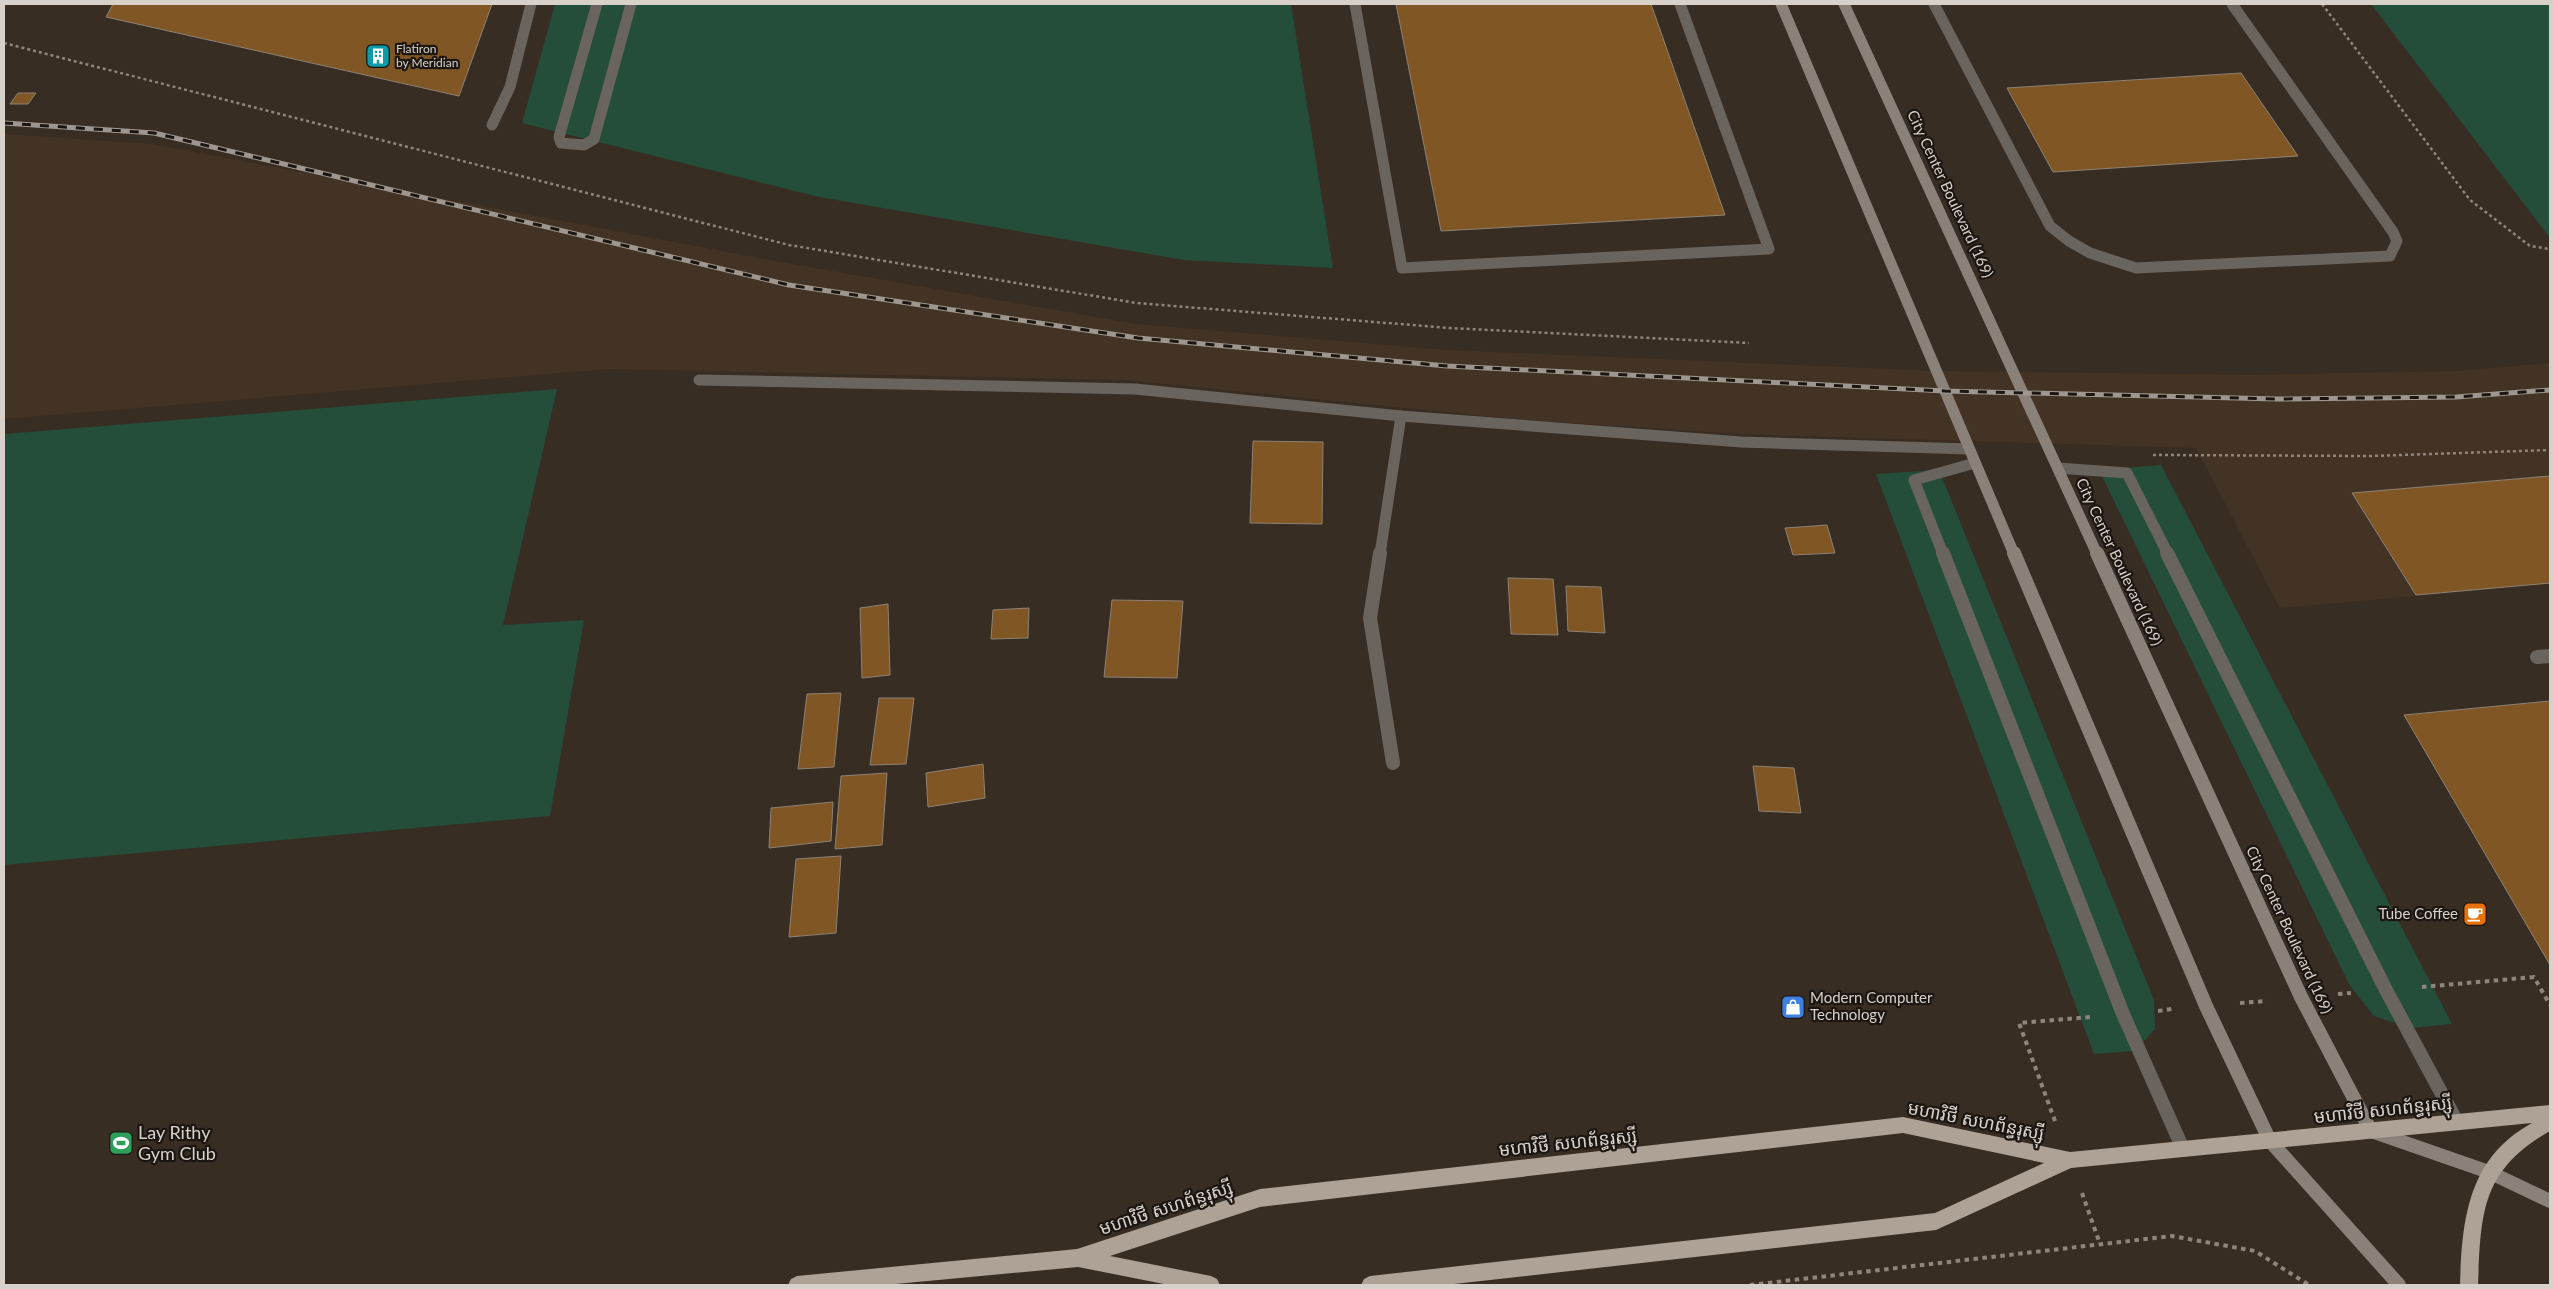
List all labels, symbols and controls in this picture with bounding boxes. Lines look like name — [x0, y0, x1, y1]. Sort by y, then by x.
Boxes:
place label: Flatiron by Meridian — [396, 41, 458, 70]
building icon: Flatiron by Meridian — [365, 43, 391, 69]
street label: City Center Boulevard (169) — [1904, 107, 1998, 280]
street label: City Center Boulevard (169) — [2073, 475, 2167, 648]
street label: City Center Boulevard (169) — [2243, 843, 2337, 1016]
cafe icon: Tube Coffee — [2462, 901, 2488, 927]
place label: Tube Coffee — [2378, 904, 2458, 922]
place label: Modern Computer Technology — [1810, 988, 1933, 1023]
shop icon: Modern Computer Technology — [1780, 994, 1806, 1020]
street label: មហាវិថី សហព័ន្ធរុស្ស៊ី — [2313, 1091, 2454, 1134]
street label: មហាវិថី សហព័ន្ធរុស្ស៊ី — [1905, 1096, 2046, 1151]
place label: Lay Rithy Gym Club — [138, 1121, 216, 1164]
street label: មហាវិថី សហព័ន្ធរុស្ស៊ី — [1498, 1124, 1639, 1167]
sports icon: Lay Rithy Gym Club — [108, 1130, 134, 1156]
street label: មហាវិថី សហព័ន្ធរុស្ស៊ី — [1096, 1175, 1237, 1245]

